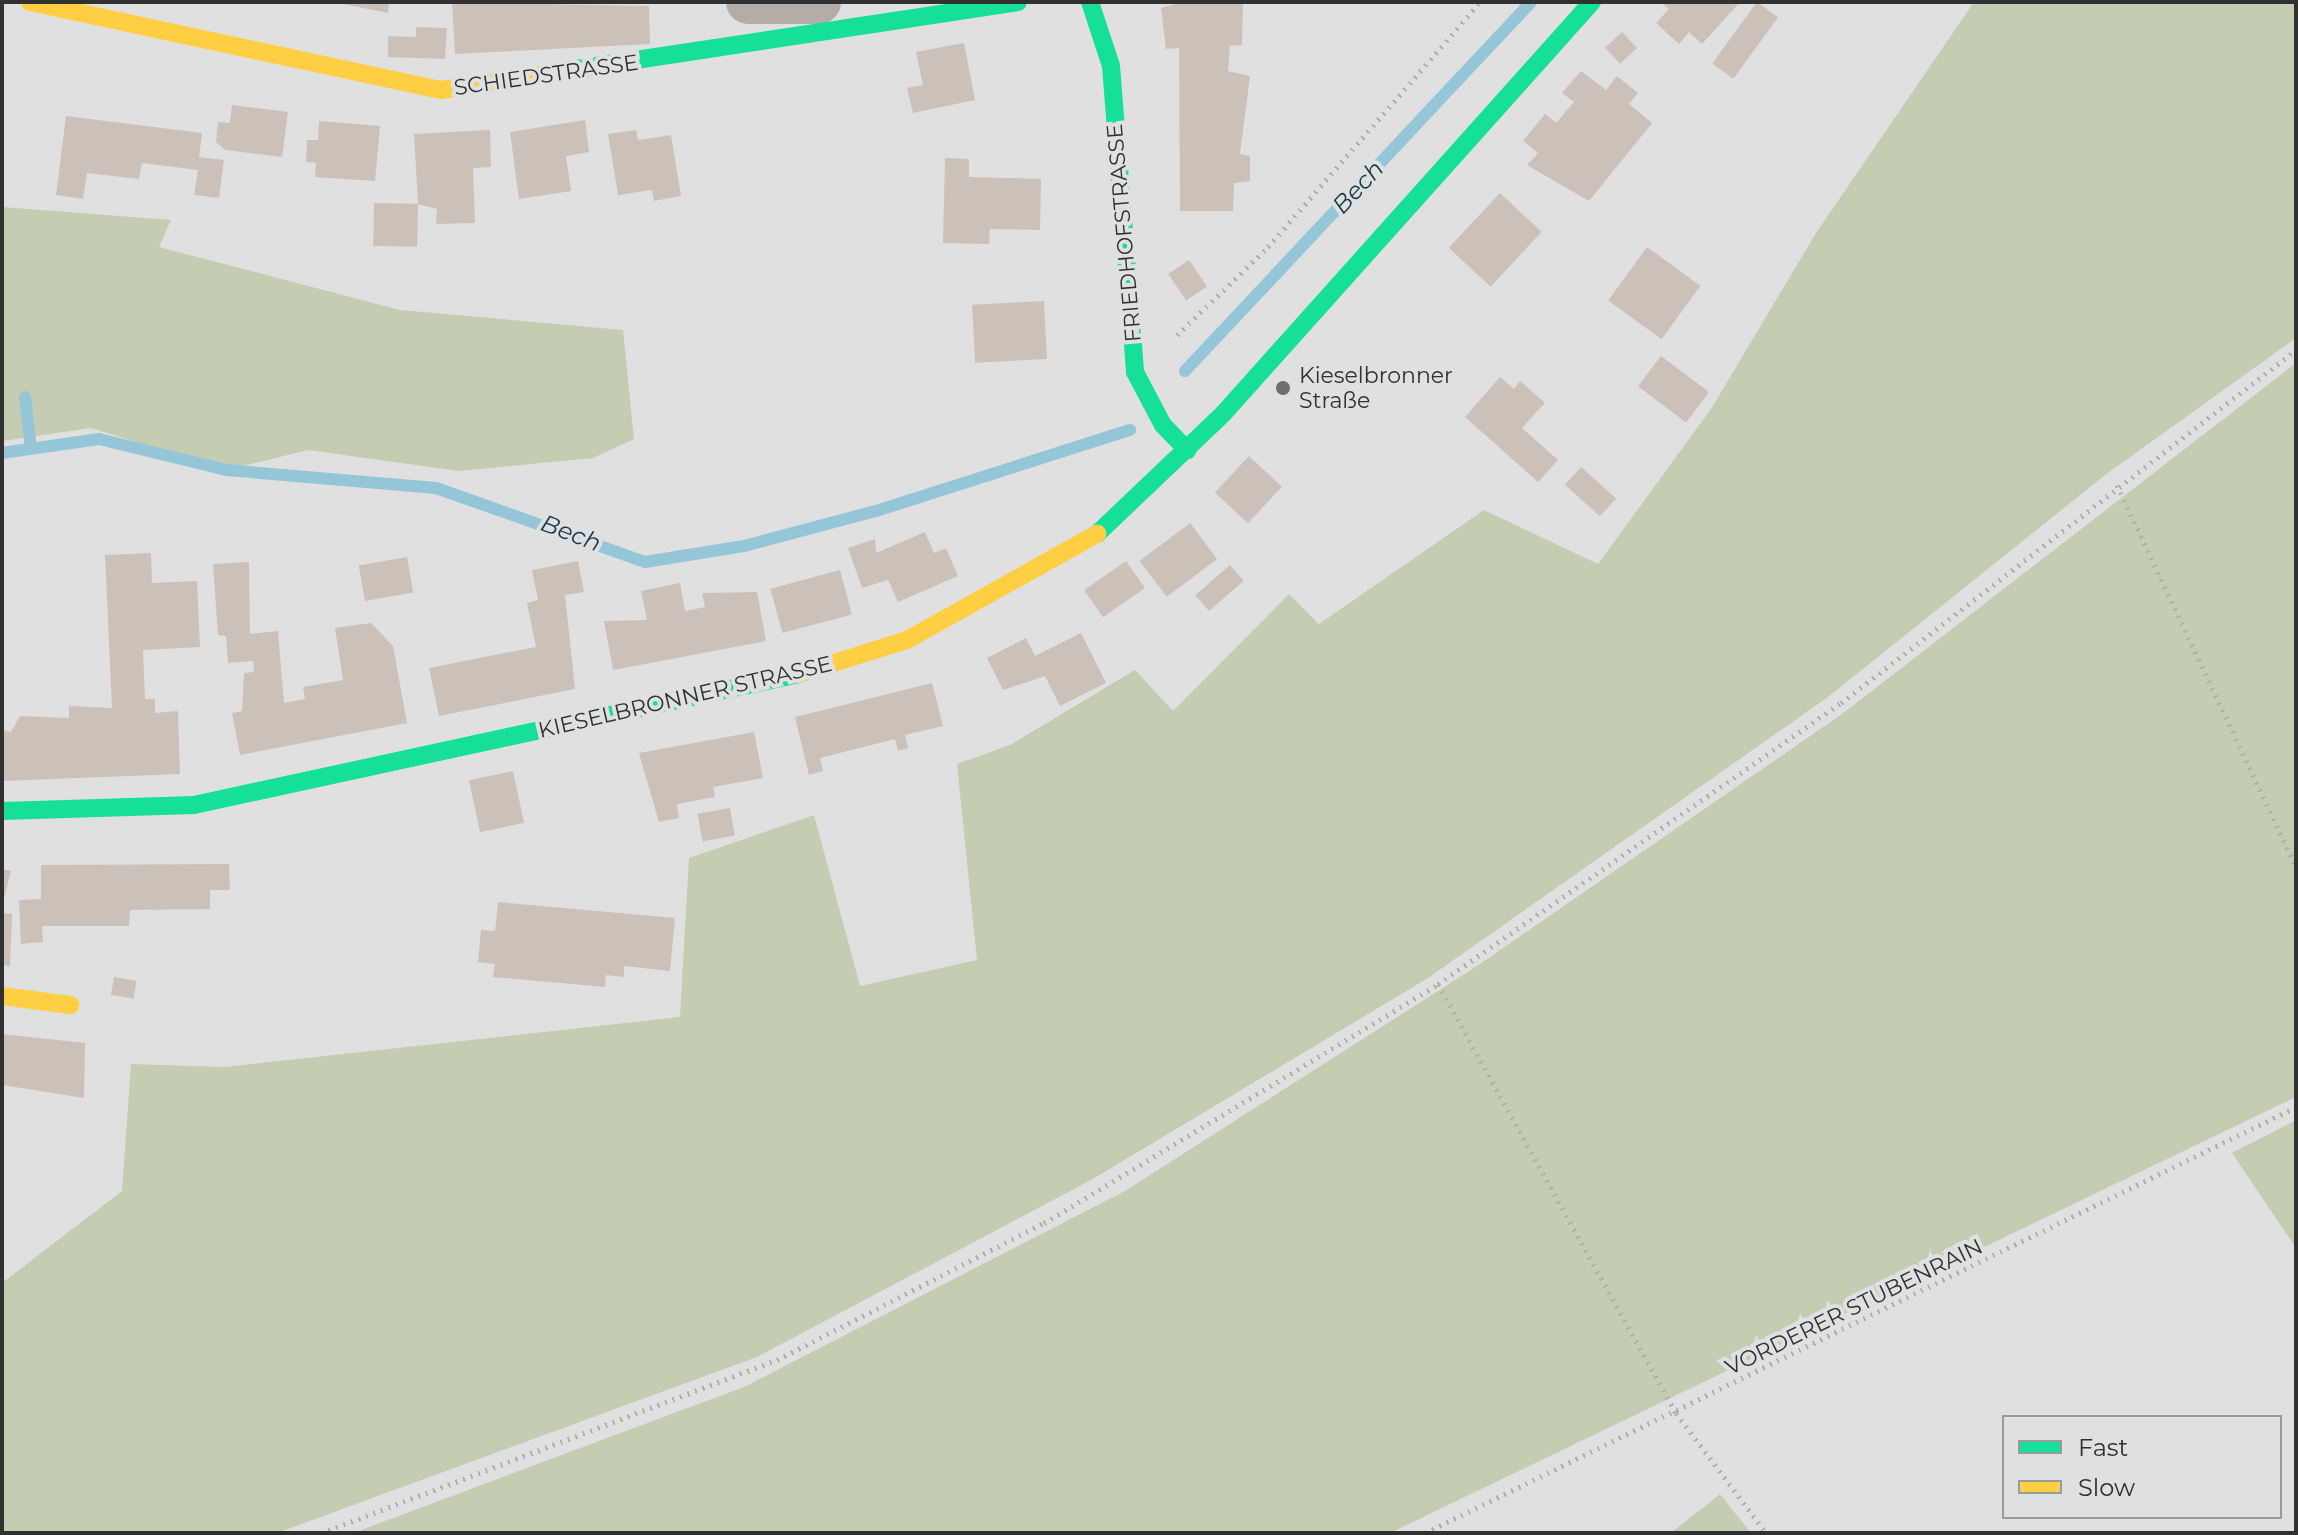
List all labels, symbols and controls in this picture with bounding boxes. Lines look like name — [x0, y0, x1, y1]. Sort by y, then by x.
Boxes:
street label: SCHIEDSTRASSE — [452, 49, 640, 101]
street label: FRIEDHOFSTRASSE — [1101, 123, 1147, 343]
water label: Bech — [1326, 154, 1390, 220]
place label: Kieselbronner Straße — [1299, 362, 1453, 414]
marker: Kieselbronner Straße — [1274, 379, 1292, 397]
water label: Bech — [537, 508, 605, 558]
street label: KIESELBRONNER STRASSE — [536, 650, 834, 744]
street label: VORDERER STUBENRAIN — [1721, 1233, 1987, 1381]
legend — [2002, 1415, 2282, 1519]
text: Fast — [2078, 1433, 2128, 1462]
text: Slow — [2078, 1473, 2135, 1502]

